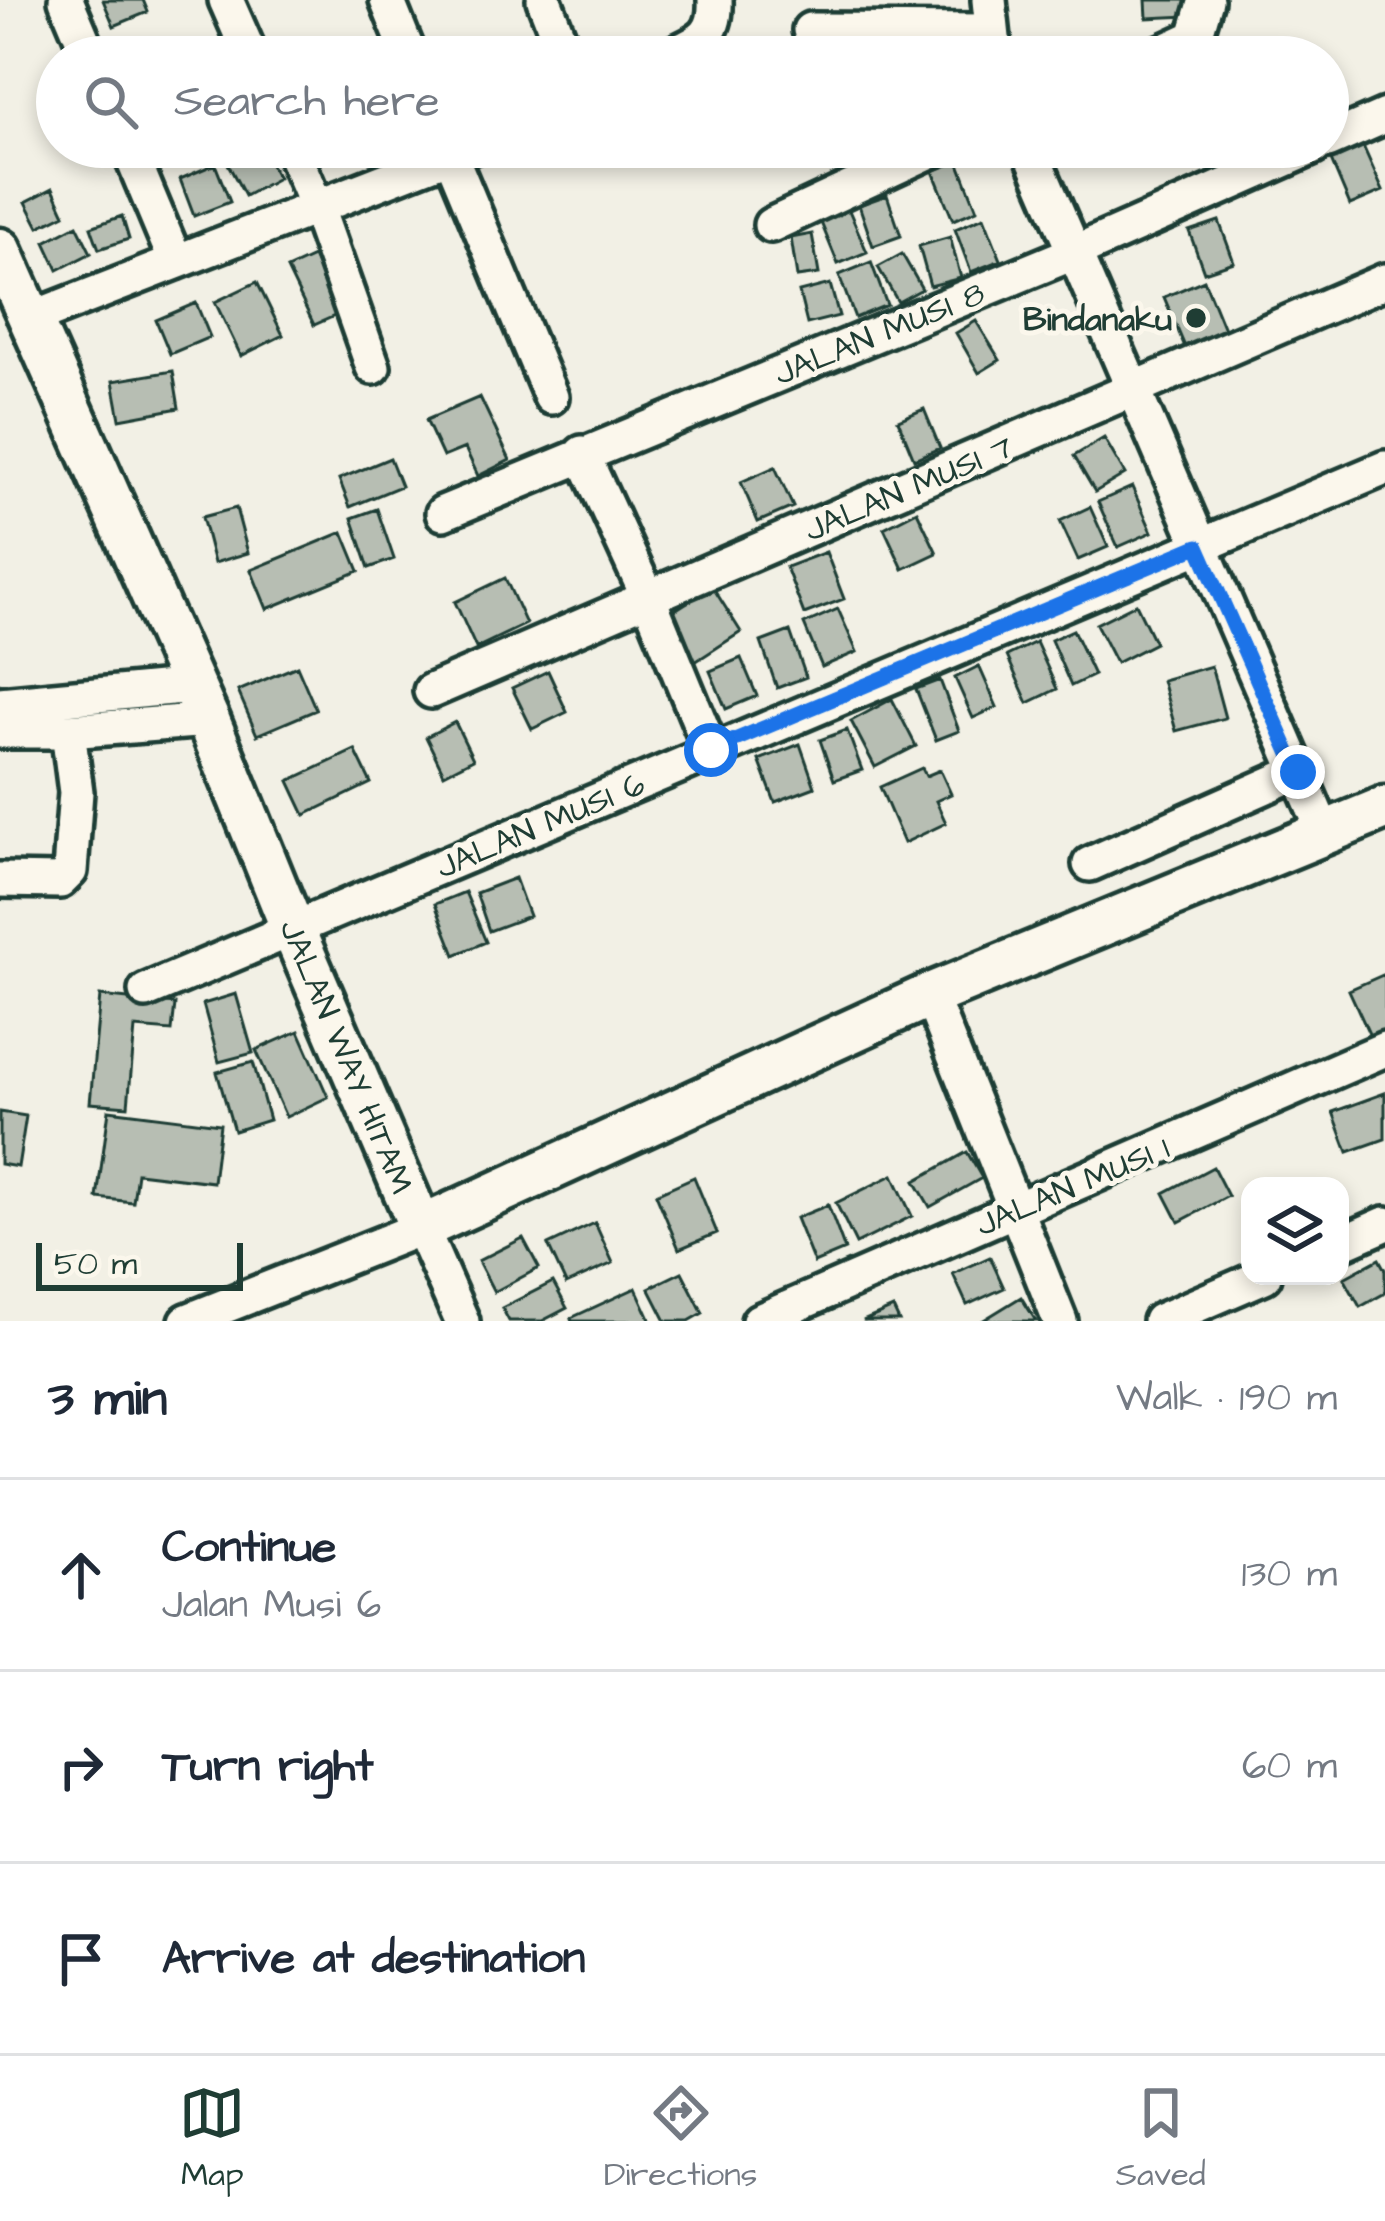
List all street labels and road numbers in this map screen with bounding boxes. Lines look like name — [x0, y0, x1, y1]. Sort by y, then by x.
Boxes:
street label: JALAN MUSI 8 — [768, 271, 992, 397]
street label: JALAN MUSI 7 — [798, 424, 1020, 553]
street label: JALAN MUSI 6 — [429, 761, 652, 890]
street label: JALAN WAY HITAM — [268, 913, 425, 1201]
street label: JALAN MUSI 1 — [969, 1125, 1177, 1248]

